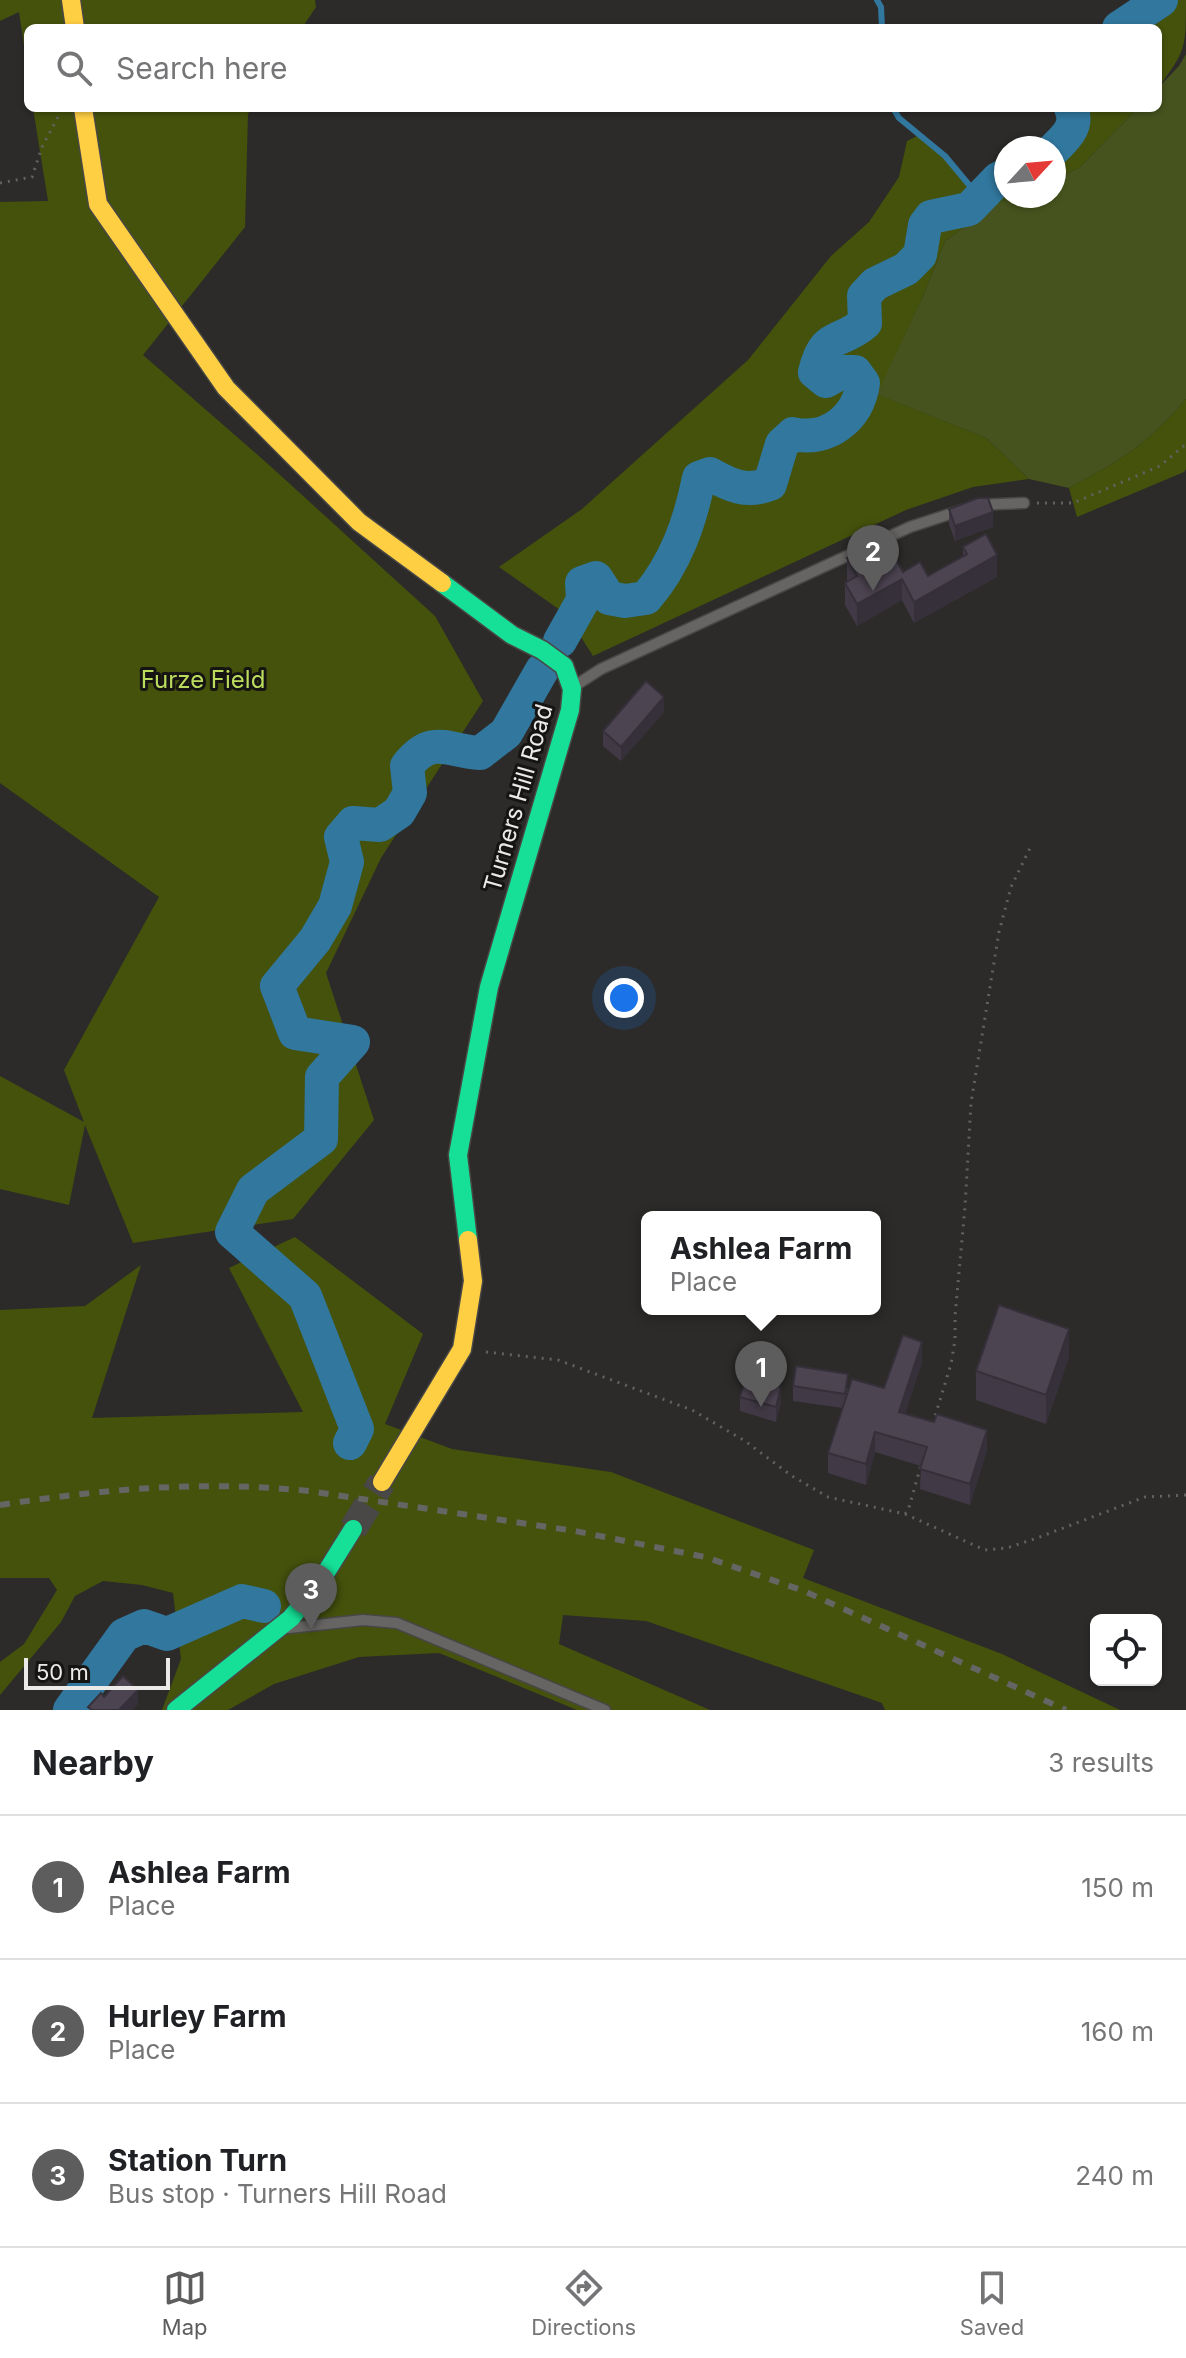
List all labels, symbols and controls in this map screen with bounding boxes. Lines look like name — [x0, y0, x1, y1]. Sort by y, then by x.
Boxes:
search box — [24, 24, 1162, 112]
icon: search — [52, 46, 96, 90]
text: Search here — [116, 50, 288, 86]
north arrow — [994, 136, 1066, 208]
pin: 2 — [847, 525, 899, 591]
park label: Furze Field — [141, 665, 265, 694]
street label: Turners Hill Road — [477, 701, 559, 895]
your location — [604, 978, 644, 1018]
popup — [641, 1211, 881, 1315]
text: Ashlea Farm — [670, 1230, 852, 1266]
text: Place — [670, 1266, 737, 1297]
pin: 1 — [735, 1341, 787, 1407]
pin: 3 — [285, 1563, 337, 1629]
map controls — [1090, 1614, 1162, 1686]
button: locate — [1090, 1614, 1162, 1686]
scale bar — [24, 1654, 170, 1690]
text: 50 m — [36, 1659, 89, 1685]
text: Nearby — [32, 1742, 154, 1783]
text: 3 results — [1048, 1747, 1154, 1778]
text: Ashlea Farm — [108, 1854, 291, 1890]
text: 1 — [52, 1872, 64, 1903]
text: 150 m — [1081, 1872, 1154, 1903]
text: Place — [108, 1890, 176, 1921]
text: Hurley Farm — [108, 1998, 287, 2034]
text: 2 — [50, 2016, 66, 2047]
text: 160 m — [1081, 2016, 1154, 2047]
text: Place — [108, 2034, 176, 2065]
text: Station Turn — [108, 2142, 287, 2178]
text: 3 — [50, 2160, 66, 2191]
text: 240 m — [1075, 2160, 1154, 2191]
text: Bus stop · Turners Hill Road — [108, 2178, 447, 2209]
tab: Map — [162, 2266, 208, 2340]
tab: Directions — [531, 2266, 636, 2340]
tab: Saved — [960, 2266, 1024, 2340]

